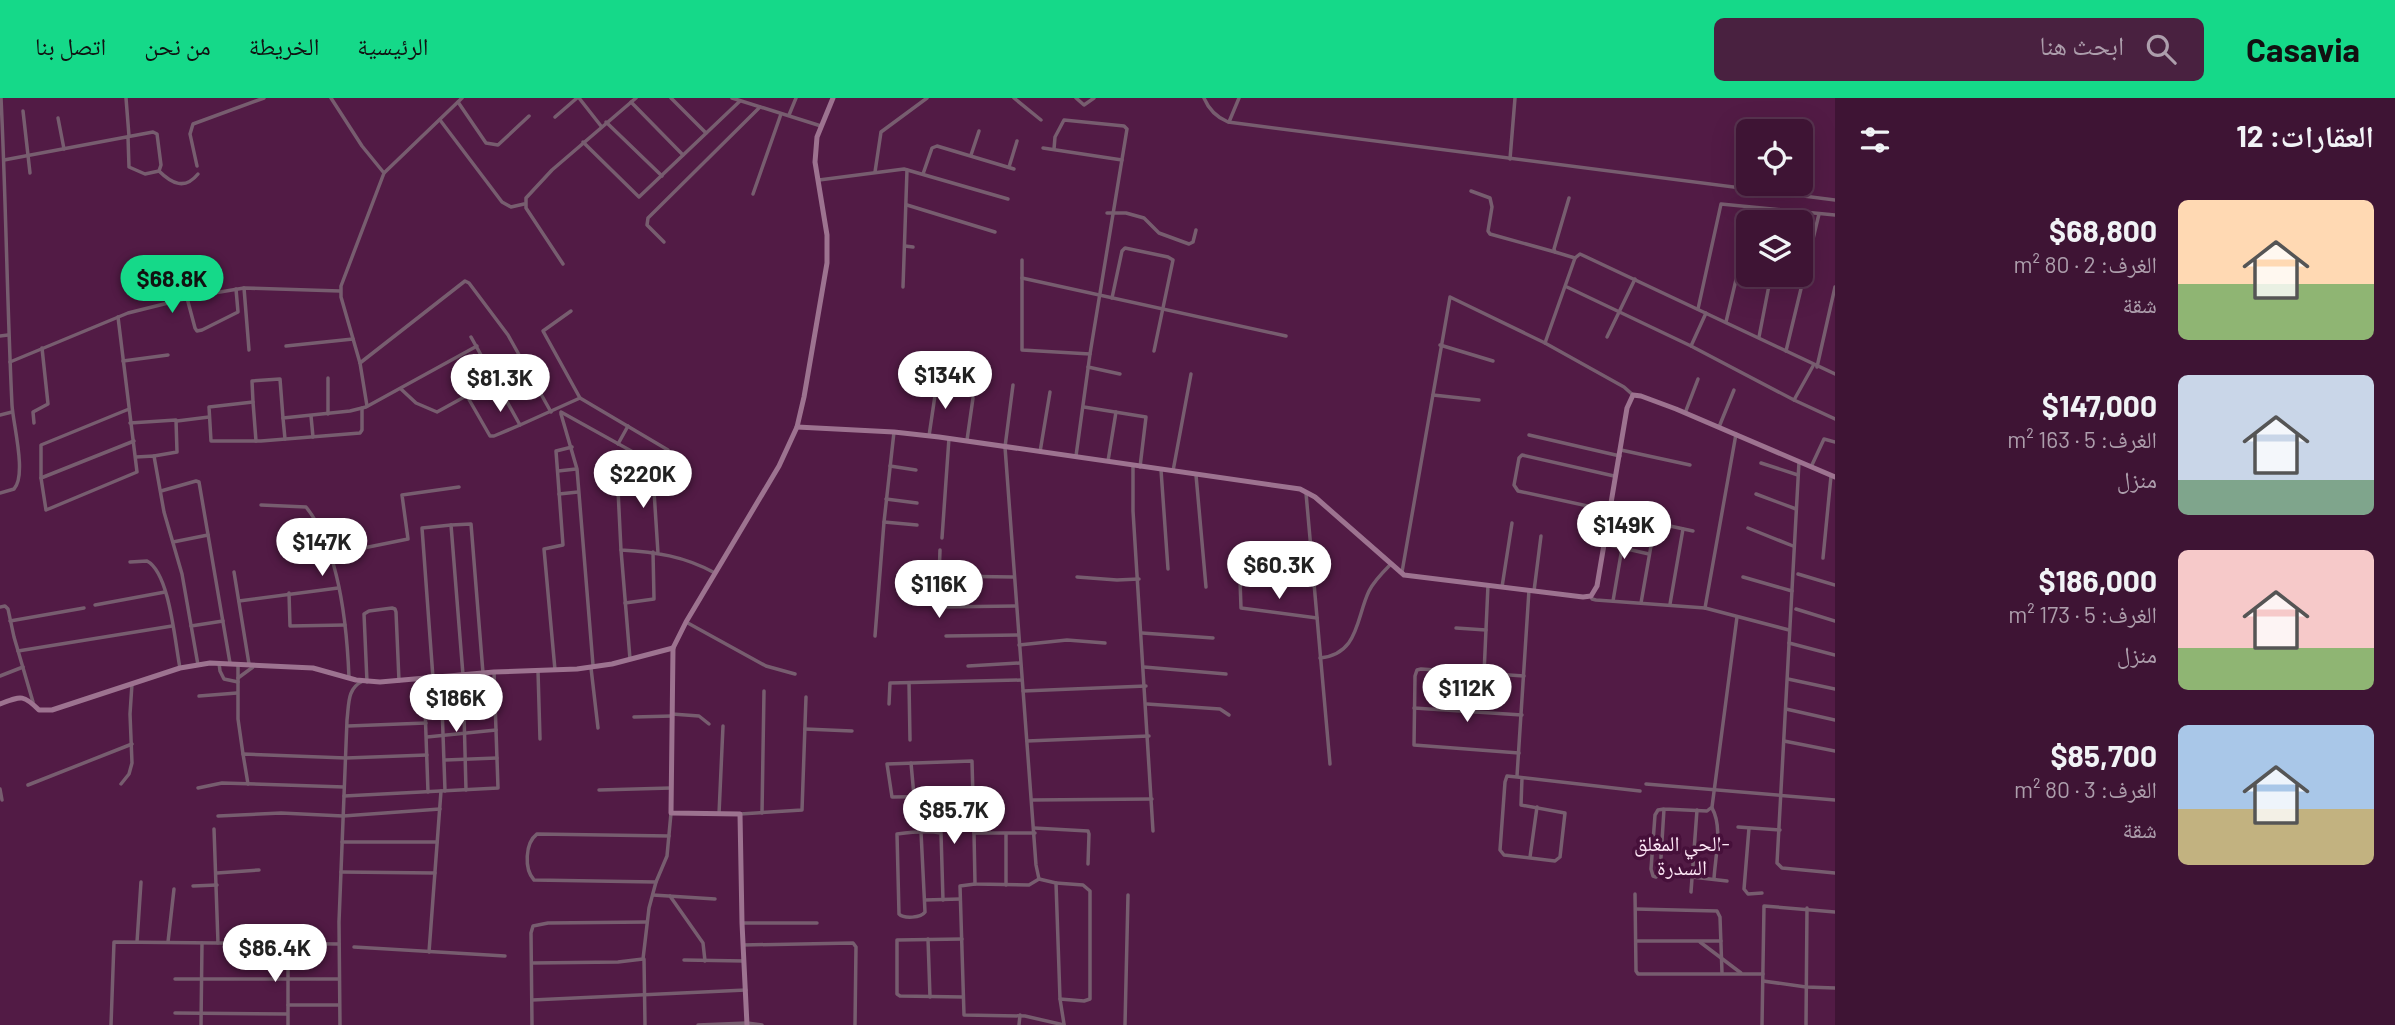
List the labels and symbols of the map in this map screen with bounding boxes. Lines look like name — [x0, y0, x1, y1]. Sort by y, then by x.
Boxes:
pin: $68.8K — [115, 256, 229, 315]
pin: $134K — [896, 352, 994, 411]
pin: $81.3K — [443, 354, 557, 414]
pin: $220K — [594, 450, 692, 510]
pin: $149K — [1575, 502, 1673, 561]
pin: $147K — [273, 518, 371, 578]
pin: $60.3K — [1222, 542, 1336, 601]
pin: $116K — [890, 560, 988, 620]
pin: $112K — [1418, 664, 1516, 724]
pin: $186K — [407, 674, 505, 734]
pin: $85.7K — [897, 786, 1011, 846]
district label: الحي المغلق- السدرة — [1634, 830, 1730, 879]
pin: $86.4K — [218, 924, 332, 984]

